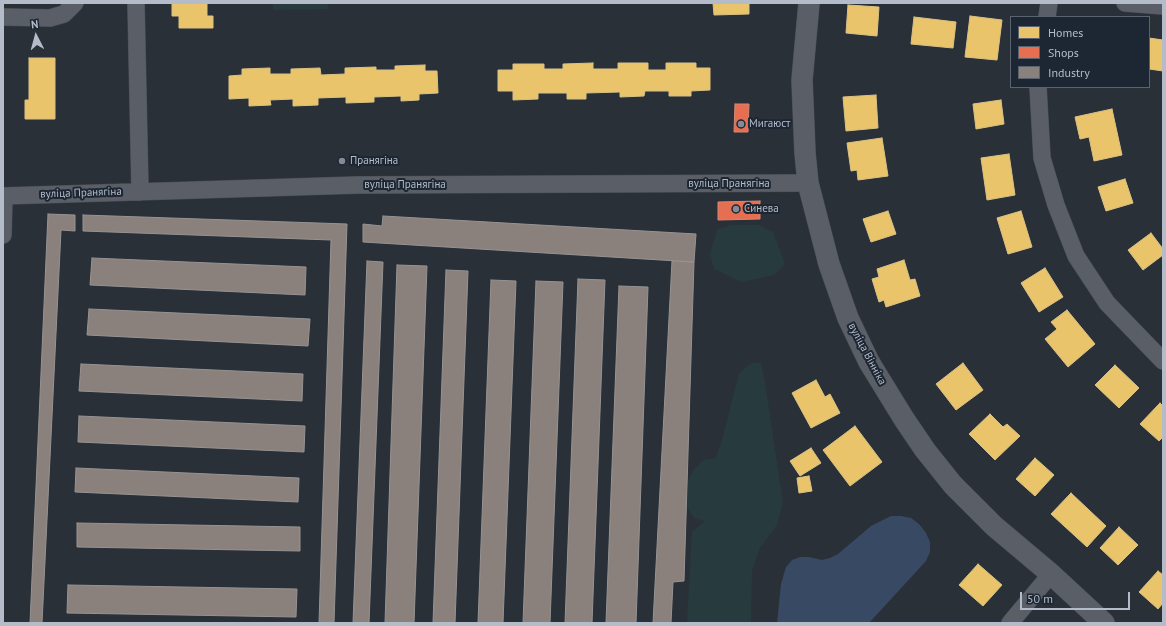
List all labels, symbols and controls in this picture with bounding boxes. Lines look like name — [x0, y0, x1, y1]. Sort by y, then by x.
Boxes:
north arrow — [16, 16, 56, 56]
legend — [1010, 16, 1150, 88]
text: N — [30, 17, 39, 31]
text: Homes — [1048, 25, 1083, 40]
text: Shops — [1048, 45, 1079, 60]
text: Industry — [1048, 65, 1090, 80]
place label: Мигаюст — [749, 117, 790, 131]
marker: Мигаюст — [736, 119, 746, 129]
place label: Пранягіна — [350, 154, 398, 168]
marker: Пранягіна — [337, 156, 347, 166]
street label: вуліца Пранягіна — [688, 177, 770, 191]
street label: вуліца Пранягіна — [364, 178, 446, 192]
street label: вуліца Пранягіна — [40, 185, 122, 201]
place label: Синева — [744, 202, 779, 216]
marker: Синева — [731, 204, 741, 214]
street label: вуліца Вінніка — [845, 321, 889, 387]
scale bar — [1022, 584, 1132, 610]
text: 50 m — [1027, 591, 1053, 606]

